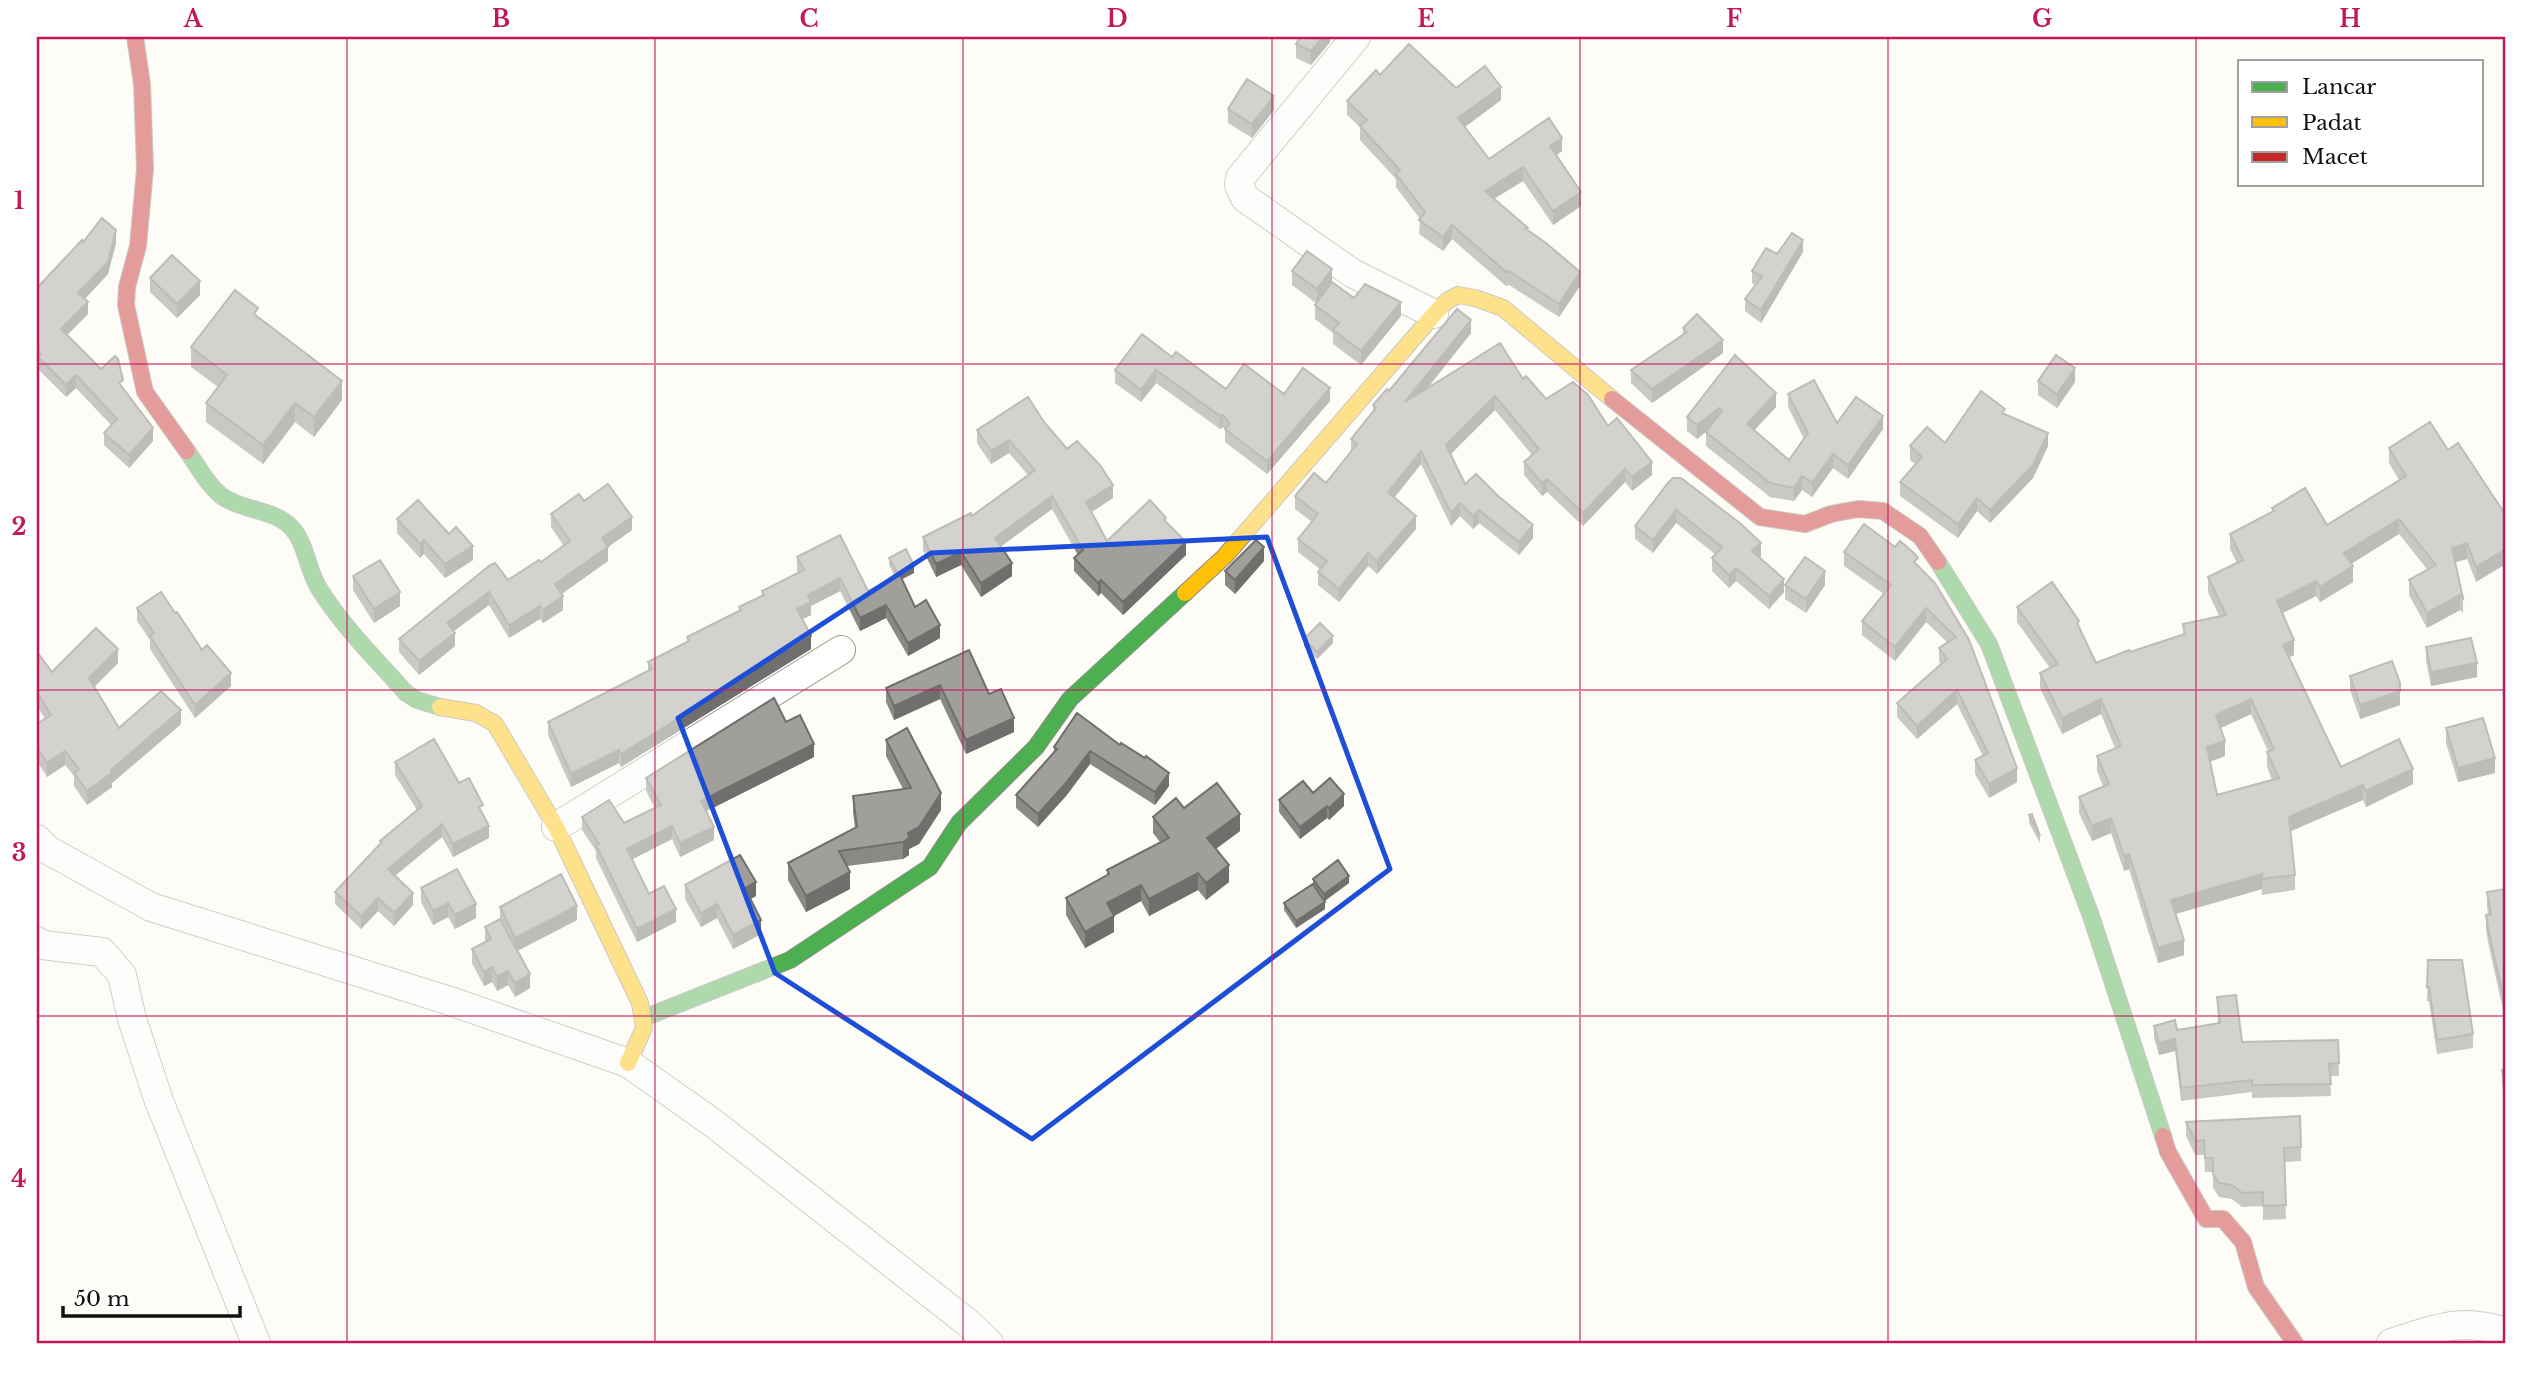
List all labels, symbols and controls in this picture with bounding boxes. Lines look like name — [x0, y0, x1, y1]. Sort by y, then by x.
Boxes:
text: A — [183, 5, 204, 33]
text: B — [492, 5, 510, 33]
text: C — [800, 5, 818, 33]
text: D — [1106, 5, 1128, 33]
text: E — [1417, 5, 1435, 33]
text: F — [1726, 5, 1742, 33]
text: G — [2032, 5, 2052, 33]
text: H — [2339, 5, 2361, 33]
legend — [2238, 60, 2484, 186]
text: Lancar — [2302, 74, 2376, 100]
text: Padat — [2302, 110, 2362, 136]
text: Macet — [2302, 144, 2368, 170]
text: 1 — [14, 187, 24, 215]
text: 2 — [12, 513, 26, 541]
text: 3 — [12, 839, 26, 867]
text: 4 — [11, 1165, 27, 1193]
scale bar — [63, 1275, 240, 1319]
text: 50 m — [74, 1286, 130, 1312]

